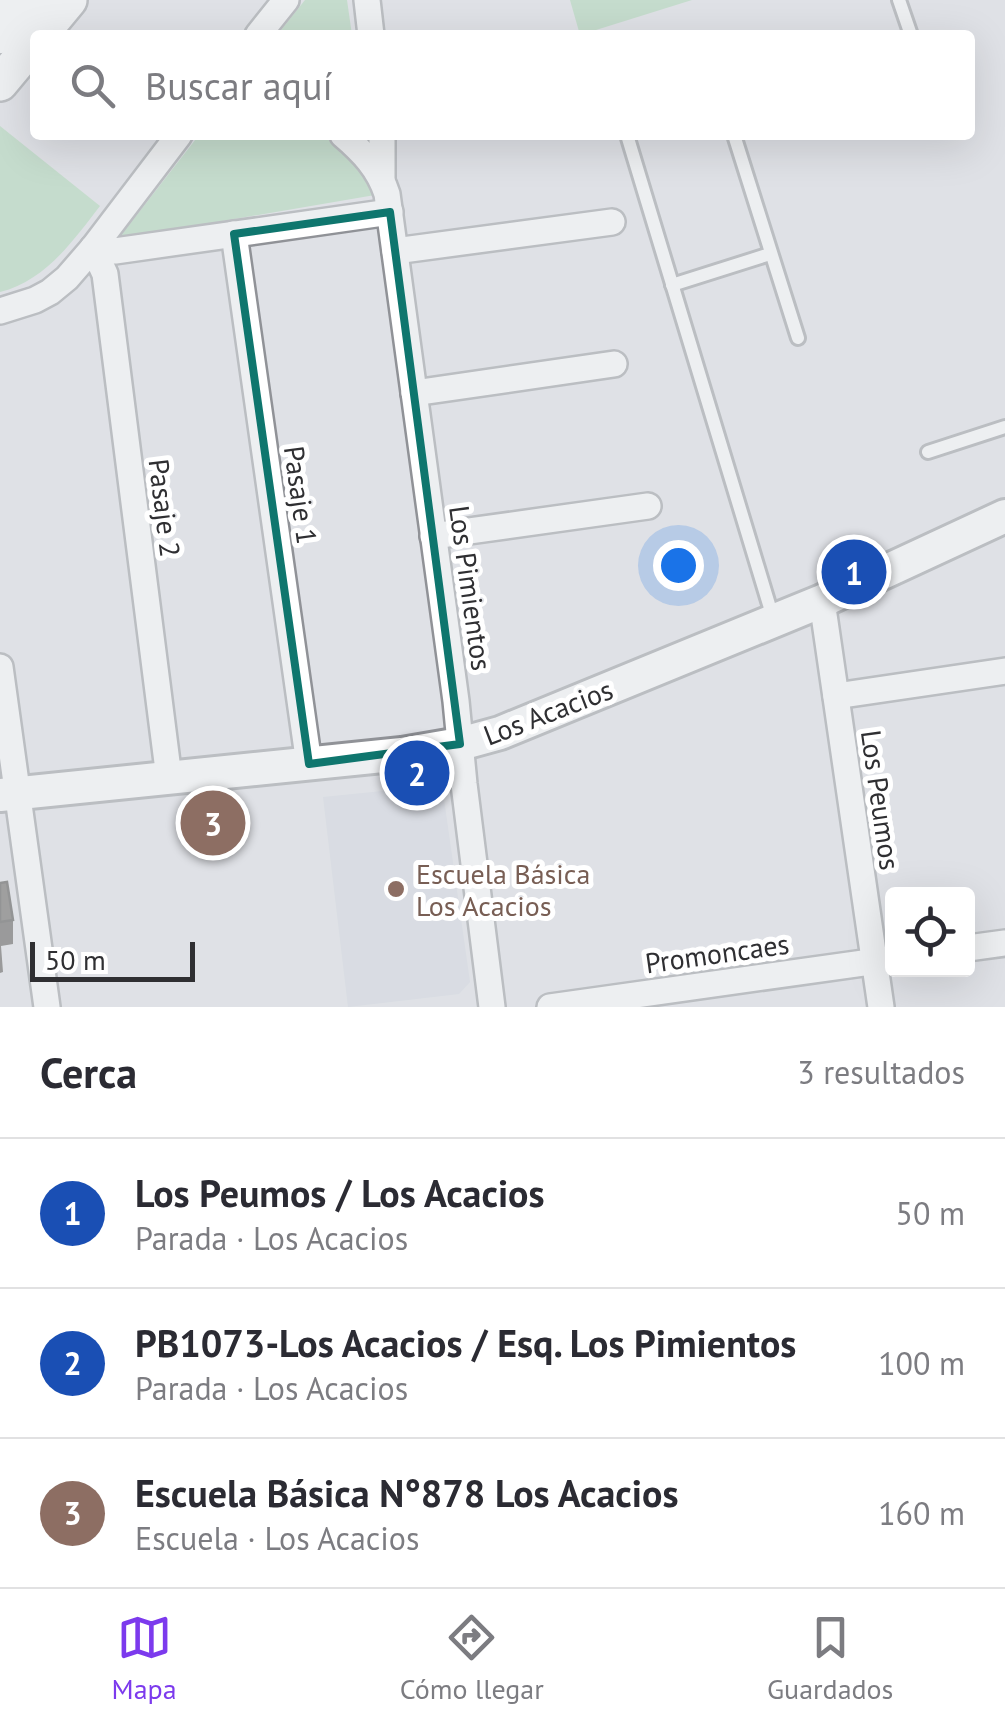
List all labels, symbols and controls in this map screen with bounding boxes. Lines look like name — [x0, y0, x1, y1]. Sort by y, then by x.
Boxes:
search box — [30, 30, 975, 140]
icon: search — [65, 58, 120, 113]
text: Buscar aquí — [145, 61, 333, 110]
street label: Pasaje 1 — [276, 444, 326, 546]
street label: Pasaje 2 — [141, 457, 189, 559]
street label: Los Pimientos — [441, 503, 501, 673]
pin: 1 — [822, 534, 886, 610]
your location — [653, 540, 704, 591]
street label: Los Acacios — [478, 670, 618, 754]
street label: Los Peumos — [853, 728, 909, 872]
pin: 2 — [384, 736, 450, 810]
pin: 3 — [180, 786, 246, 860]
place label: Escuela Básica Los Acacios — [416, 855, 590, 924]
marker: Escuela Básica Los Acacios — [385, 878, 407, 900]
map controls — [885, 887, 975, 977]
button: locate — [885, 887, 975, 977]
street label: Promoncaes — [643, 925, 791, 981]
scale bar — [30, 937, 195, 981]
text: 50 m — [45, 941, 106, 978]
text: Cerca — [40, 1045, 137, 1100]
text: 3 resultados — [797, 1051, 965, 1093]
text: Los Peumos / Los Acacios — [135, 1168, 545, 1217]
text: 1 — [63, 1192, 82, 1234]
text: 50 m — [896, 1192, 965, 1234]
text: Parada · Los Acacios — [135, 1217, 408, 1259]
text: PB1073-Los Acacios / Esq. Los Pimientos — [135, 1318, 796, 1367]
text: 2 — [63, 1342, 82, 1384]
text: 100 m — [878, 1342, 965, 1384]
text: Parada · Los Acacios — [135, 1367, 408, 1409]
text: Escuela Básica N°878 Los Acacios — [135, 1468, 678, 1517]
text: 3 — [63, 1492, 82, 1534]
text: 160 m — [878, 1492, 965, 1534]
text: Escuela · Los Acacios — [135, 1517, 419, 1559]
tab: Mapa — [112, 1610, 177, 1707]
tab: Cómo llegar — [400, 1610, 544, 1707]
tab: Guardados — [767, 1610, 893, 1707]

